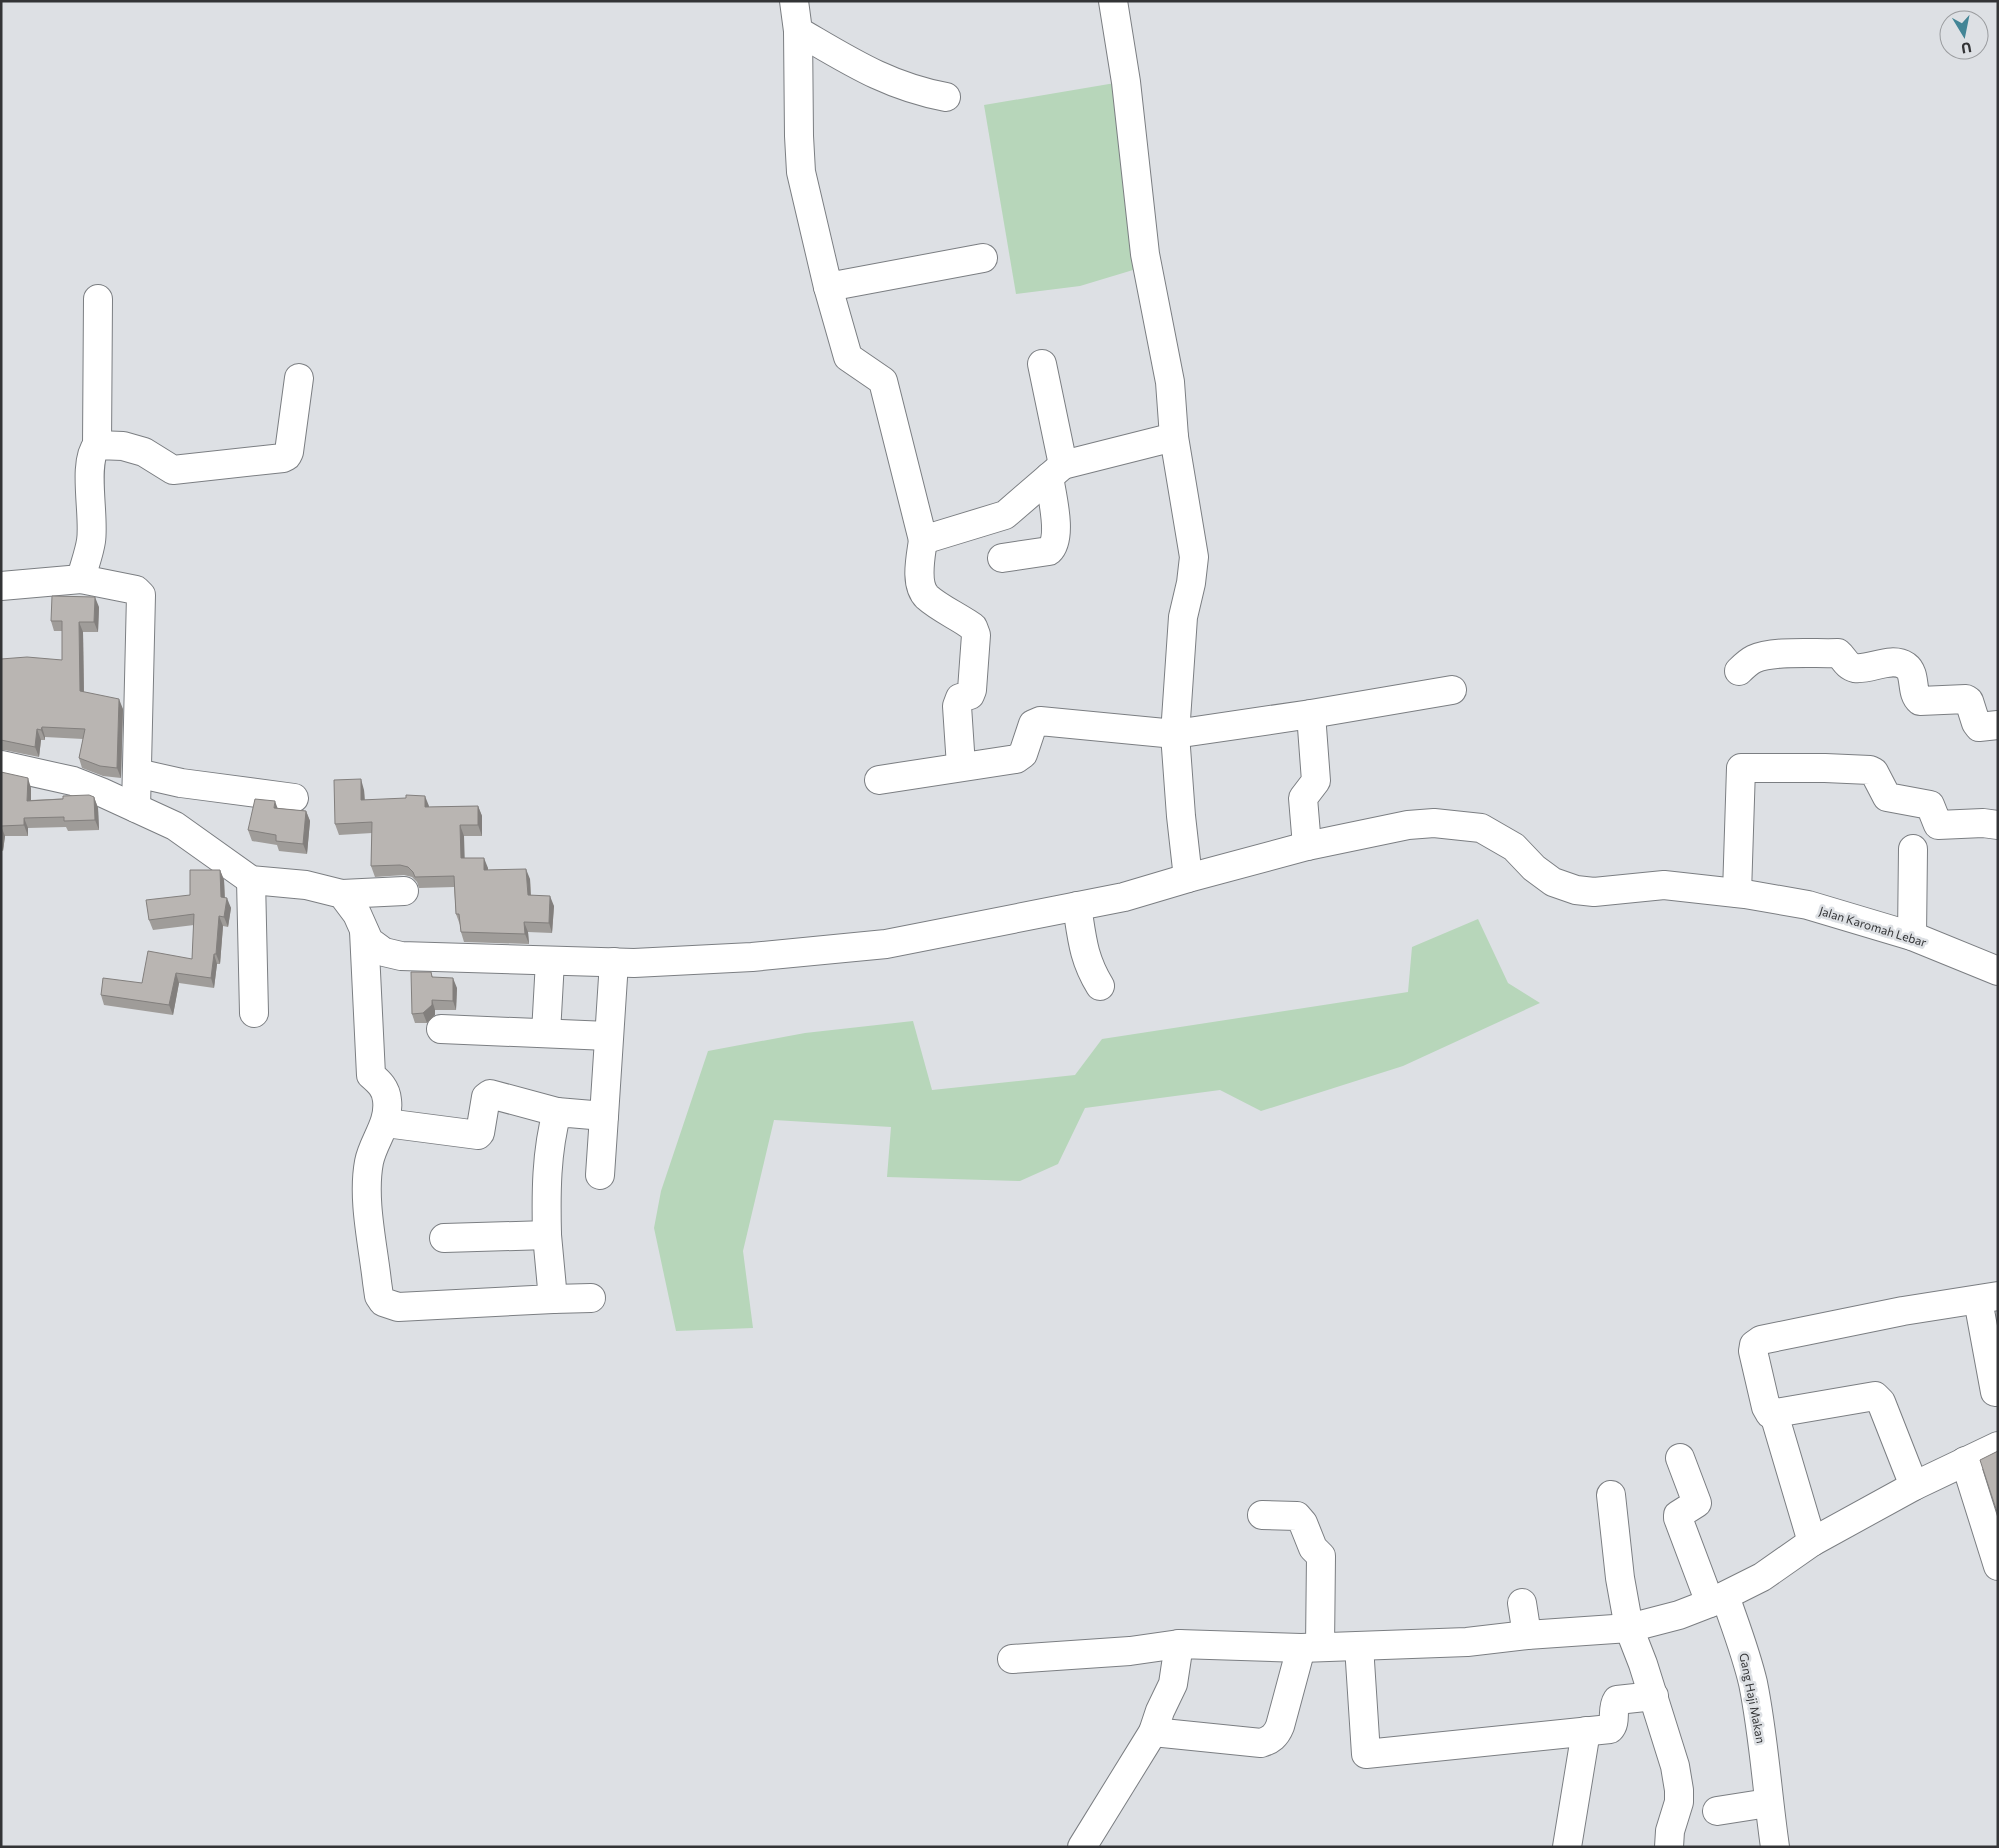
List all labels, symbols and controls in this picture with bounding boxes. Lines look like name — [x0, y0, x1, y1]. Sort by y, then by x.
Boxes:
north arrow — [1939, 10, 1989, 60]
text: U — [1960, 39, 1973, 58]
street label: Jalan Karomah Lebar — [1817, 903, 1929, 950]
street label: Gang Haji Makan — [1737, 1652, 1769, 1744]

